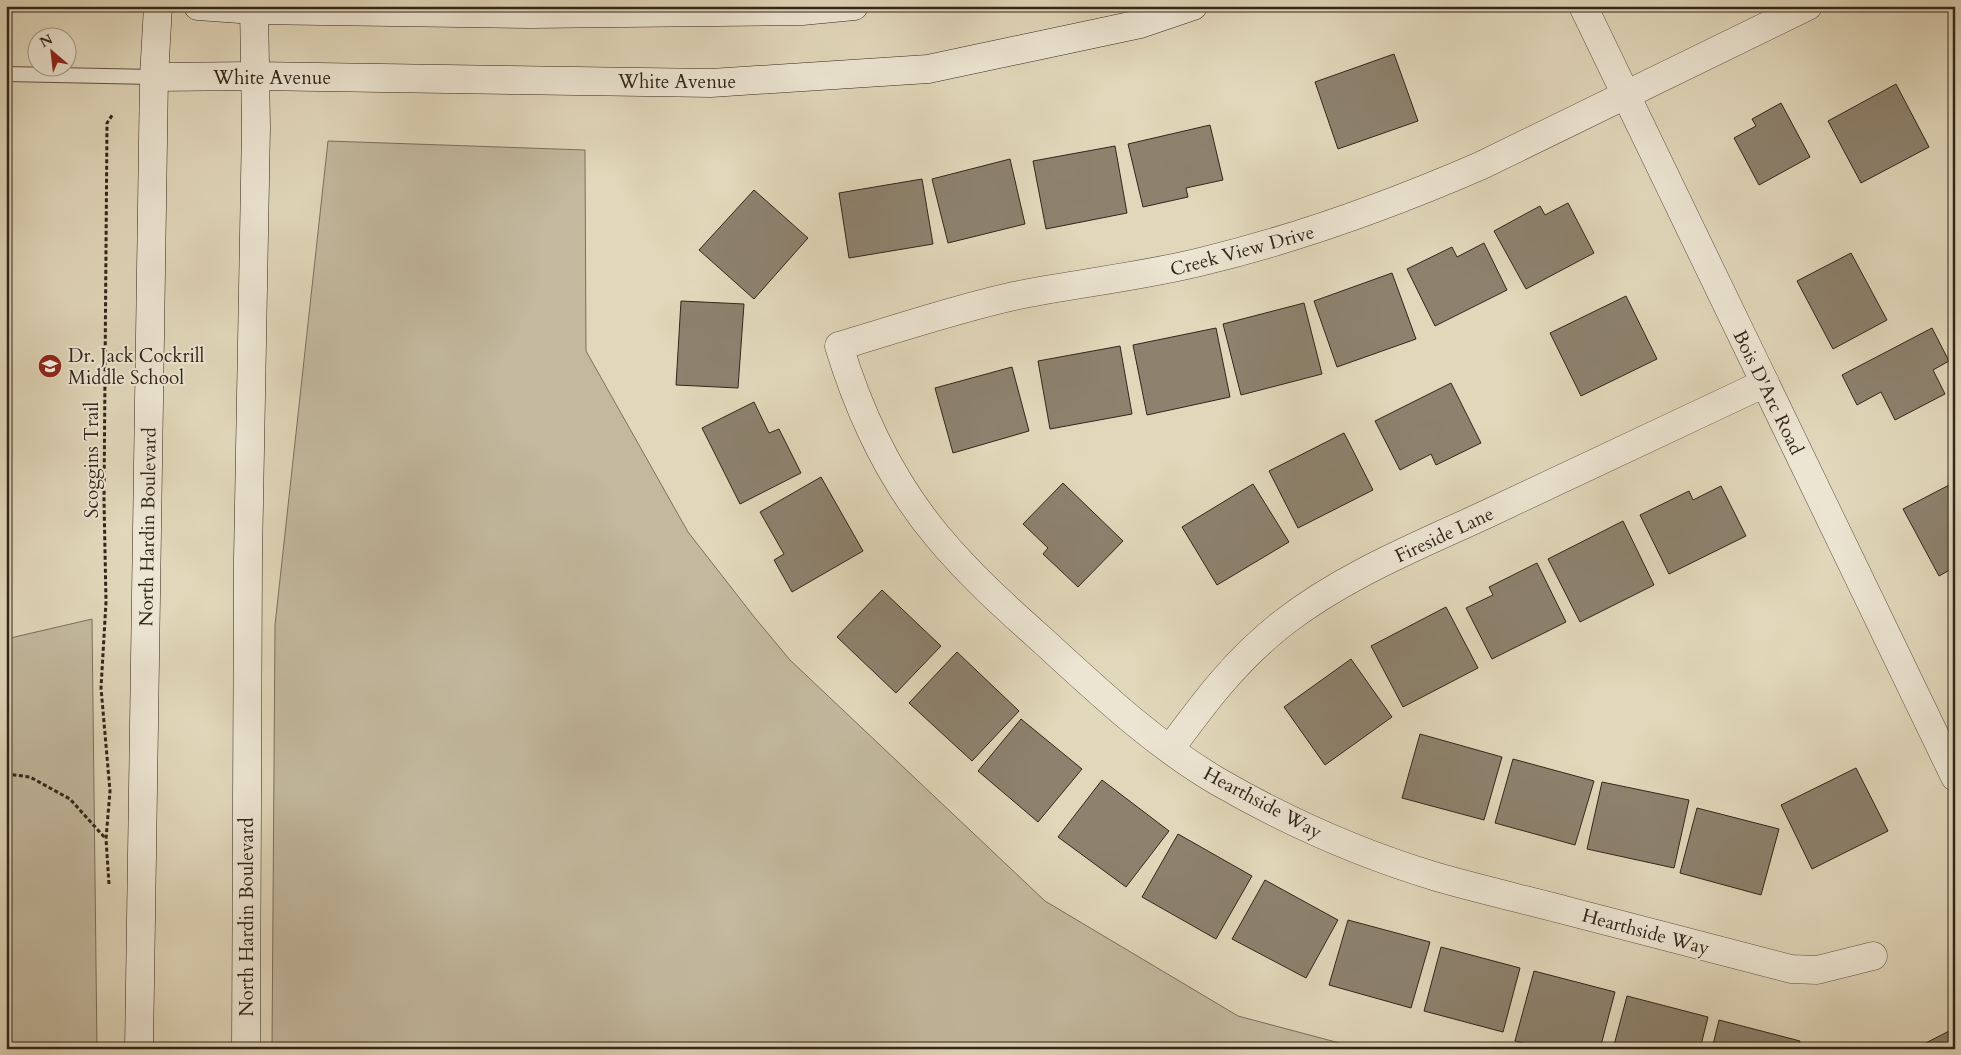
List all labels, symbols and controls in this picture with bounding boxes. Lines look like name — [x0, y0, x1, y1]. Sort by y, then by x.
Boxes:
north arrow — [28, 28, 78, 78]
text: N — [36, 30, 56, 52]
street label: White Avenue — [212, 65, 331, 91]
street label: White Avenue — [617, 69, 736, 95]
street label: Creek View Drive — [1167, 219, 1317, 283]
street label: Bois D'Arc Road — [1727, 326, 1810, 459]
place label: Dr. Jack Cockrill Middle School — [68, 343, 205, 391]
school or university icon: Dr. Jack Cockrill Middle School — [37, 353, 63, 379]
street label: Scoggins Trail — [79, 402, 105, 518]
street label: North Hardin Boulevard — [133, 427, 163, 627]
street label: Fireside Lane — [1391, 501, 1498, 569]
street label: Hearthside Way — [1199, 761, 1326, 845]
street label: North Hardin Boulevard — [234, 817, 260, 1017]
street label: Hearthside Way — [1579, 902, 1712, 961]

